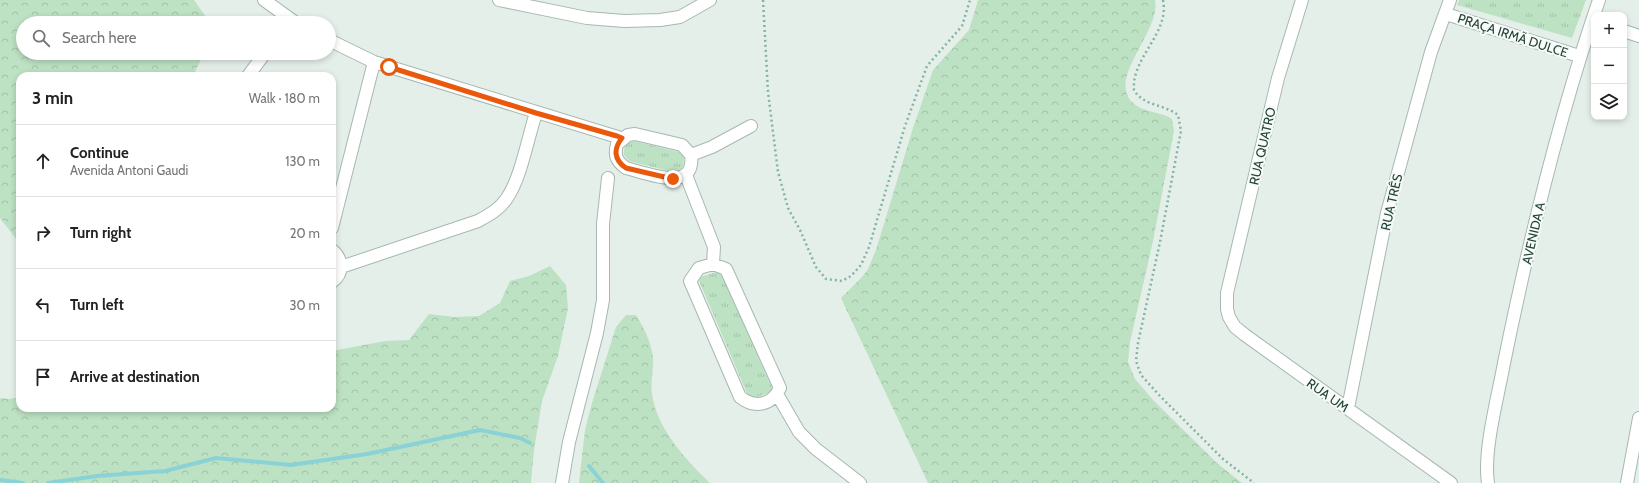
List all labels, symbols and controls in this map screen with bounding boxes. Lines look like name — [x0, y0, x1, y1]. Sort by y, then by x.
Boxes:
street label: PRAÇA IRMÃ DULCE — [1456, 10, 1570, 60]
map controls — [1591, 12, 1627, 120]
button: + — [1591, 12, 1627, 48]
search box — [16, 16, 336, 60]
icon: search — [30, 27, 52, 49]
text: Search here — [62, 29, 137, 47]
button: − — [1591, 48, 1627, 84]
route start — [380, 58, 398, 76]
button: layers — [1591, 84, 1627, 120]
text: 3 min — [32, 88, 73, 108]
text: Walk · 180 m — [249, 90, 320, 106]
street label: RUA QUATRO — [1245, 106, 1279, 186]
text: Continue — [70, 144, 129, 162]
icon: ahead — [32, 150, 54, 172]
text: 130 m — [285, 153, 320, 169]
text: Avenida Antoni Gaudi — [70, 162, 188, 178]
route end — [664, 170, 682, 188]
street label: RUA TRÊS — [1377, 172, 1405, 232]
street label: AVENIDA A — [1518, 200, 1548, 266]
icon: right — [32, 222, 54, 244]
text: Turn right — [70, 224, 131, 242]
text: 20 m — [290, 225, 320, 241]
icon: left — [32, 294, 54, 316]
text: Turn left — [70, 296, 124, 314]
text: 30 m — [290, 297, 320, 313]
icon: arrive — [32, 366, 54, 388]
text: Arrive at destination — [70, 368, 200, 386]
street label: RUA UM — [1304, 375, 1352, 415]

